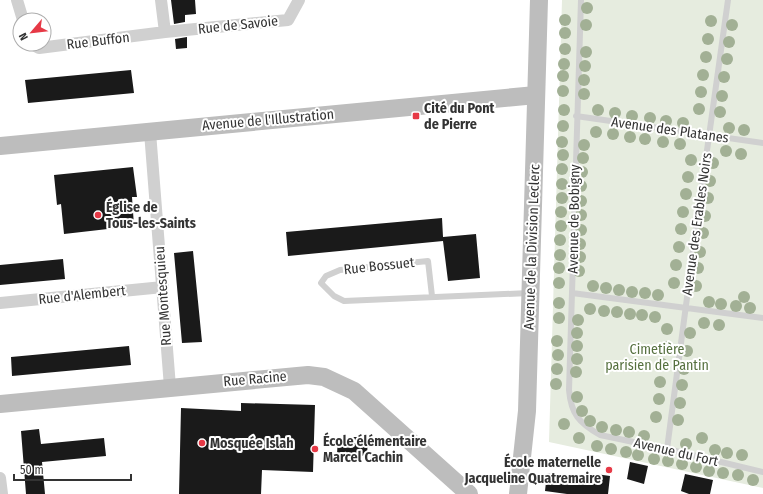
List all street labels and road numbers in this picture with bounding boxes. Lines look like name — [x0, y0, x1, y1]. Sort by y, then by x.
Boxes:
street label: Rue de Savoie — [197, 12, 279, 38]
street label: Rue Buffon — [66, 29, 130, 53]
street label: Avenue de l'Illustration — [201, 106, 335, 134]
street label: Avenue des Platanes — [610, 113, 730, 147]
street label: Avenue des Erables Noirs — [679, 151, 715, 297]
street label: Avenue de la Division Leclerc — [521, 164, 543, 330]
street label: Avenue de Bobigny — [565, 164, 583, 274]
street label: Rue Montesquieu — [151, 246, 175, 346]
street label: Rue Bossuet — [343, 254, 416, 278]
street label: Rue d'Alembert — [38, 282, 127, 308]
street label: Rue Racine — [223, 368, 287, 390]
street label: Avenue du Fort — [632, 434, 720, 470]

